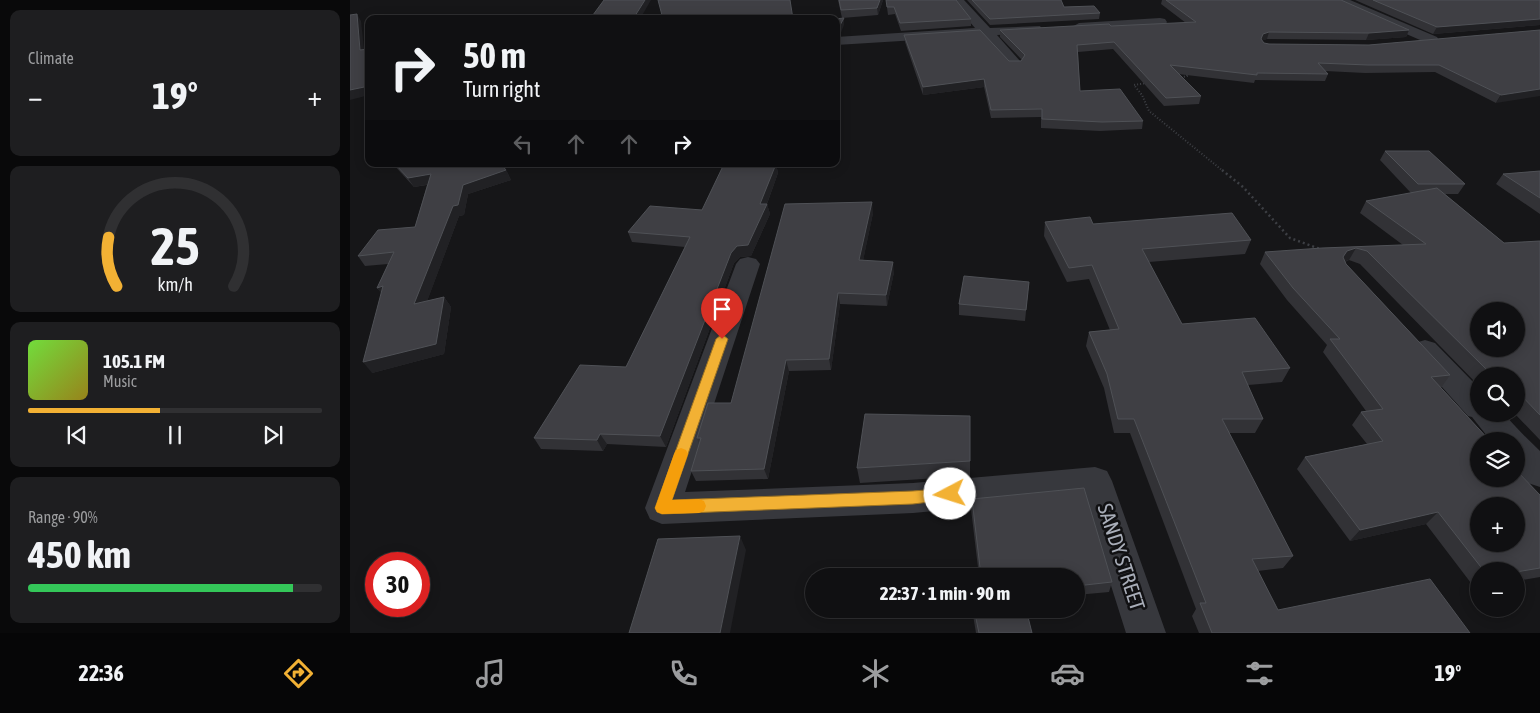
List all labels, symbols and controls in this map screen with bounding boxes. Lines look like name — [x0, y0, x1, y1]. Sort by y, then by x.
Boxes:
icon: right — [380, 35, 445, 100]
text: 50 m — [463, 35, 526, 75]
text: Climate — [28, 49, 74, 67]
text: 19° — [152, 74, 198, 117]
text: Turn right — [463, 76, 540, 102]
text: − — [28, 80, 43, 112]
text: + — [307, 80, 322, 112]
icon: left — [509, 130, 537, 158]
icon: ahead — [562, 130, 590, 158]
icon: ahead — [615, 130, 643, 158]
icon: right — [668, 130, 696, 158]
text: 25 — [151, 216, 199, 276]
text: km/h — [157, 274, 193, 295]
pin — [701, 288, 743, 339]
icon: arrive — [708, 295, 736, 323]
map controls — [1470, 302, 1525, 617]
button: sound — [1470, 302, 1525, 357]
text: 105.1 FM — [103, 350, 165, 372]
button: search — [1470, 367, 1525, 422]
text: Music — [103, 372, 137, 390]
icon: previous — [63, 421, 91, 449]
icon: pause — [161, 421, 189, 449]
icon: next — [259, 421, 287, 449]
button: layers — [1470, 432, 1525, 487]
position arrow — [923, 467, 975, 519]
button: + — [1470, 497, 1525, 552]
street label: SANDY STREET — [1093, 500, 1150, 613]
text: Range · 90% — [28, 508, 98, 526]
text: 450 km — [28, 533, 131, 576]
speed limit sign: 30 — [365, 552, 430, 617]
button: − — [1470, 562, 1525, 617]
text: 22:37 · 1 min · 90 m — [880, 582, 1010, 604]
icon: directions — [281, 656, 316, 691]
icon: music — [473, 656, 508, 691]
icon: phone — [666, 656, 701, 691]
icon: climate — [858, 656, 893, 691]
icon: car — [1050, 656, 1085, 691]
icon: filters — [1242, 656, 1277, 691]
text: 22:36 — [79, 660, 124, 686]
text: 19° — [1435, 660, 1461, 686]

